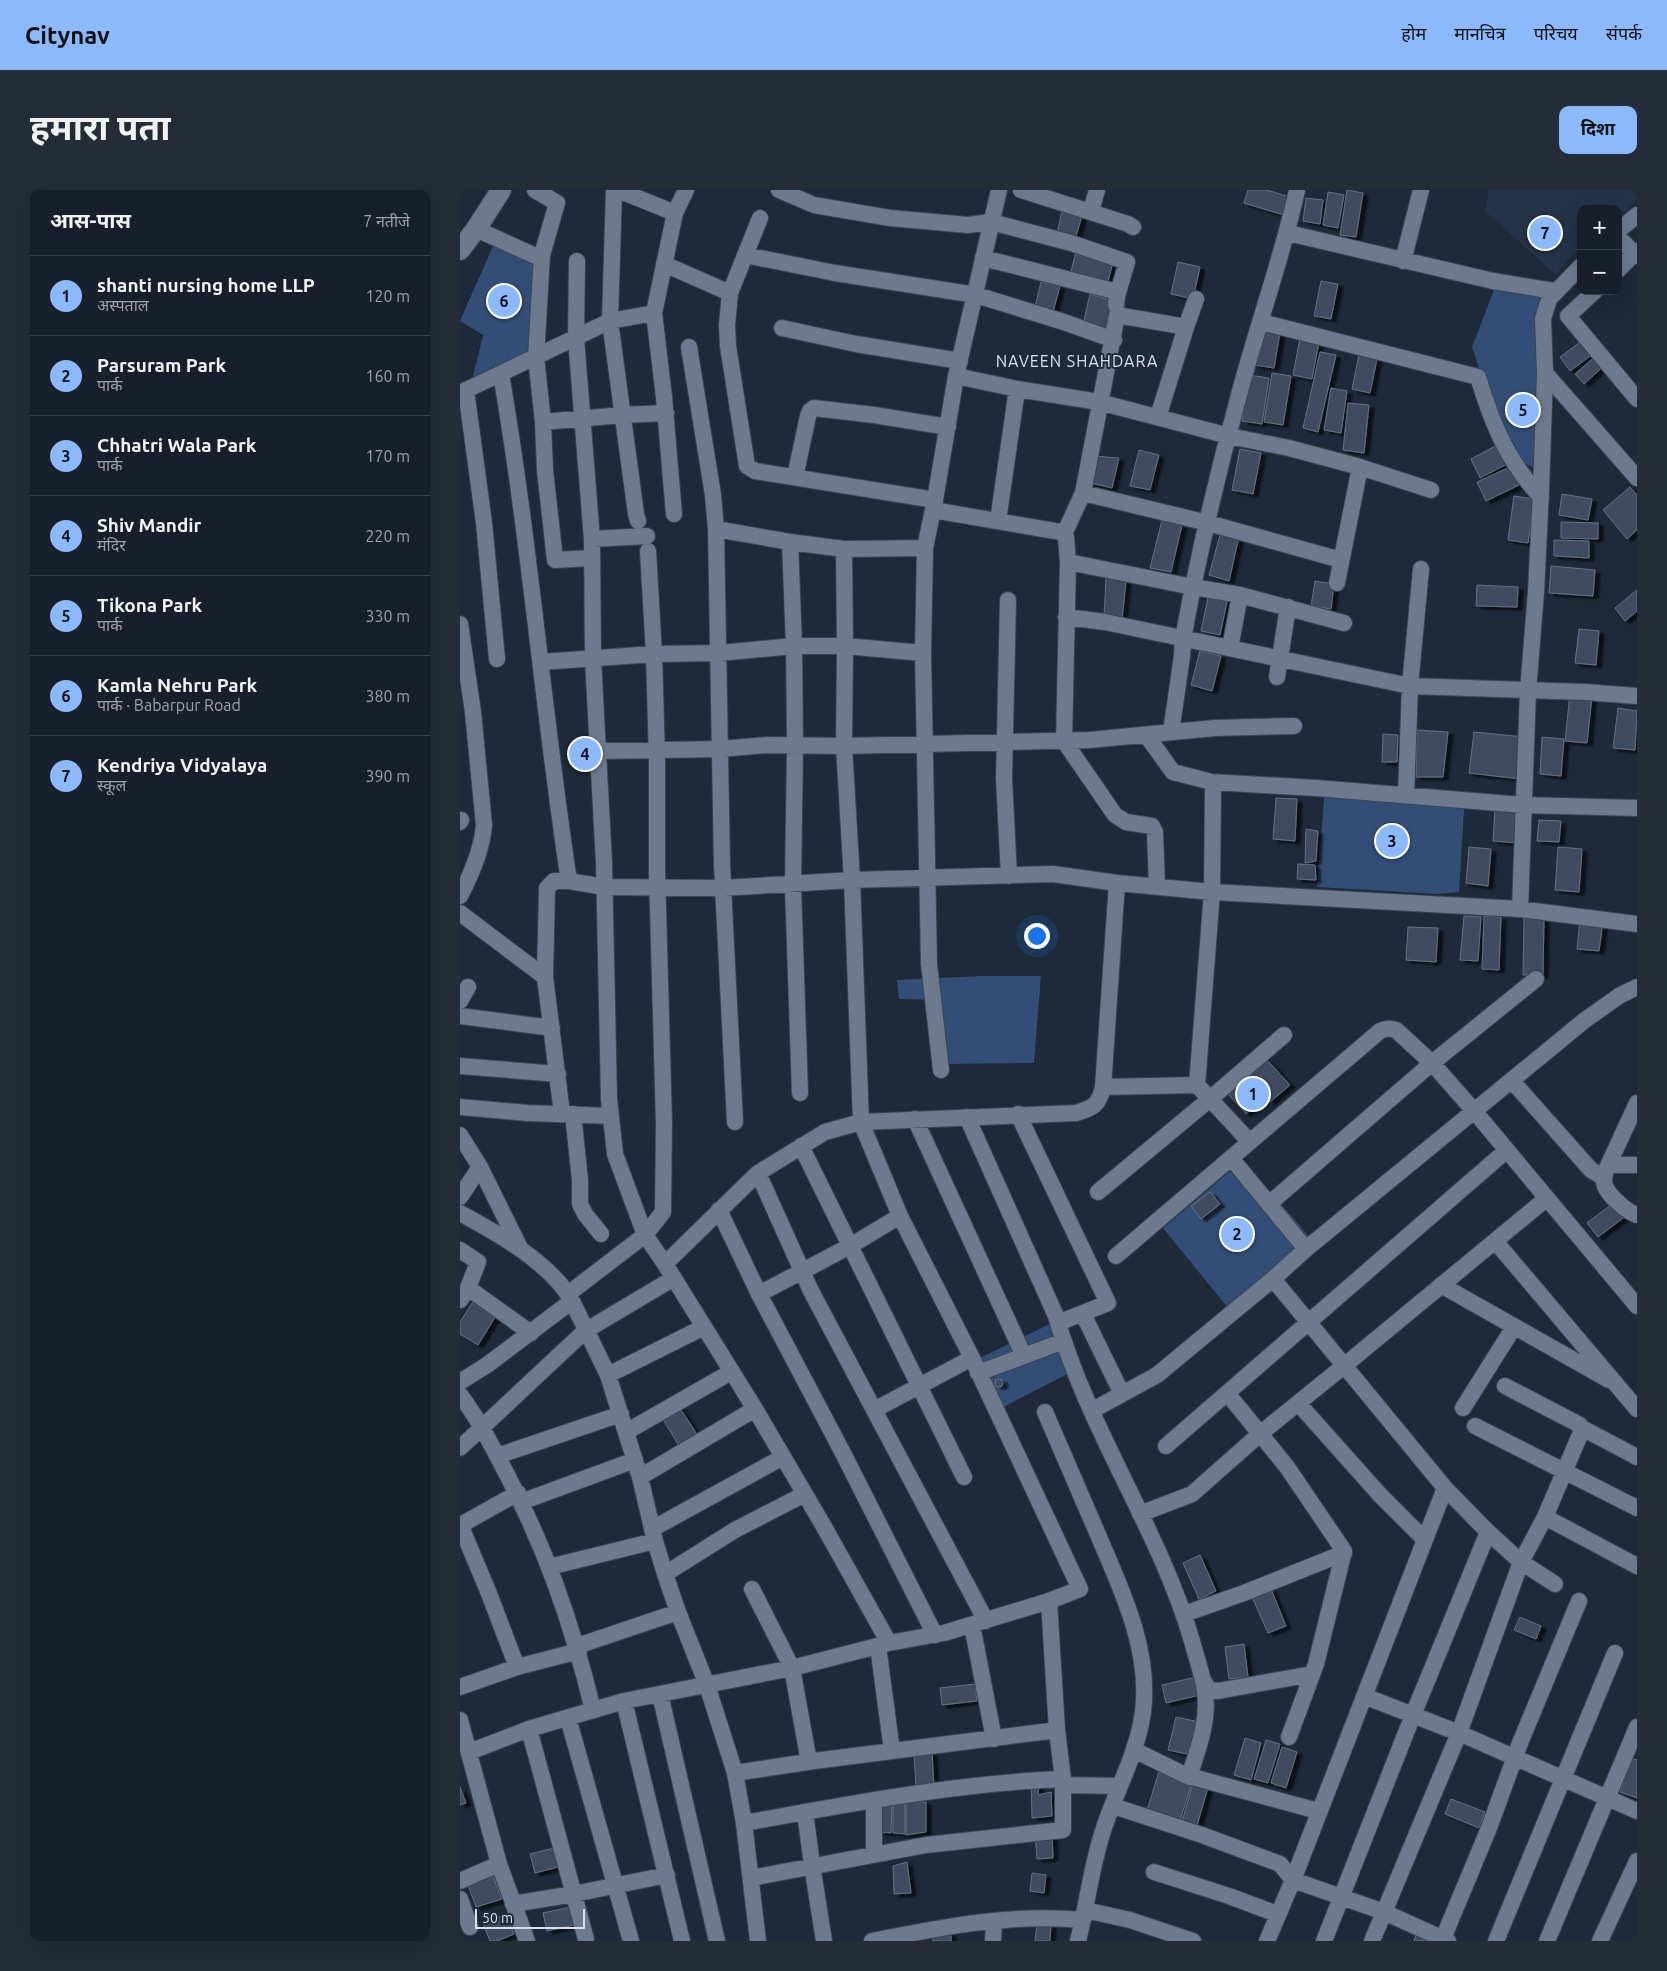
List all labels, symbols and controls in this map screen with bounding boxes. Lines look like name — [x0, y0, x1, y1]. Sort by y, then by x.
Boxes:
text: Citynav — [25, 22, 110, 49]
text: होम — [1401, 23, 1426, 43]
text: मानचित्र — [1454, 23, 1506, 43]
text: परिचय — [1534, 23, 1578, 43]
text: संपर्क — [1606, 23, 1642, 43]
button: दिशा — [1559, 106, 1637, 154]
text: हमारा पता — [30, 107, 170, 147]
map controls — [1577, 205, 1622, 295]
button: + — [1577, 205, 1622, 250]
text: आस-पास — [50, 208, 131, 232]
text: 7 नतीजे — [363, 212, 410, 230]
pin: 7 — [1529, 214, 1561, 252]
button: − — [1577, 250, 1622, 295]
text: shanti nursing home LLP — [97, 274, 315, 296]
pin: 6 — [488, 282, 520, 320]
text: 1 — [61, 287, 71, 305]
text: 120 m — [365, 287, 410, 305]
text: अस्पताल — [97, 296, 149, 314]
district label: NAVEEN SHAHDARA — [996, 352, 1158, 370]
text: Parsuram Park — [97, 354, 226, 376]
text: 2 — [61, 367, 71, 385]
text: 160 m — [365, 367, 410, 385]
text: पार्क — [97, 376, 123, 394]
pin: 5 — [1507, 391, 1539, 429]
text: Chhatri Wala Park — [97, 434, 256, 456]
text: 3 — [61, 447, 71, 465]
text: 170 m — [365, 447, 410, 465]
text: पार्क — [97, 456, 123, 474]
text: Shiv Mandir — [97, 514, 201, 536]
text: 4 — [61, 527, 71, 545]
text: 220 m — [365, 527, 410, 545]
text: मंदिर — [97, 536, 126, 554]
text: Tikona Park — [97, 594, 202, 616]
text: 5 — [61, 607, 71, 625]
text: 330 m — [365, 607, 410, 625]
text: पार्क — [97, 616, 123, 634]
text: Kamla Nehru Park — [97, 674, 257, 696]
text: 6 — [61, 687, 71, 705]
text: 380 m — [365, 687, 410, 705]
text: पार्क · Babarpur Road — [97, 696, 241, 714]
pin: 4 — [569, 735, 601, 773]
text: Kendriya Vidyalaya — [97, 754, 267, 776]
text: 7 — [61, 767, 71, 785]
text: 390 m — [365, 767, 410, 785]
text: स्कूल — [97, 776, 126, 794]
pin: 3 — [1376, 822, 1408, 860]
your location — [1024, 923, 1050, 949]
pin: 1 — [1237, 1075, 1269, 1113]
pin: 2 — [1221, 1215, 1253, 1253]
scale bar — [475, 1906, 585, 1929]
text: 50 m — [482, 1910, 513, 1926]

